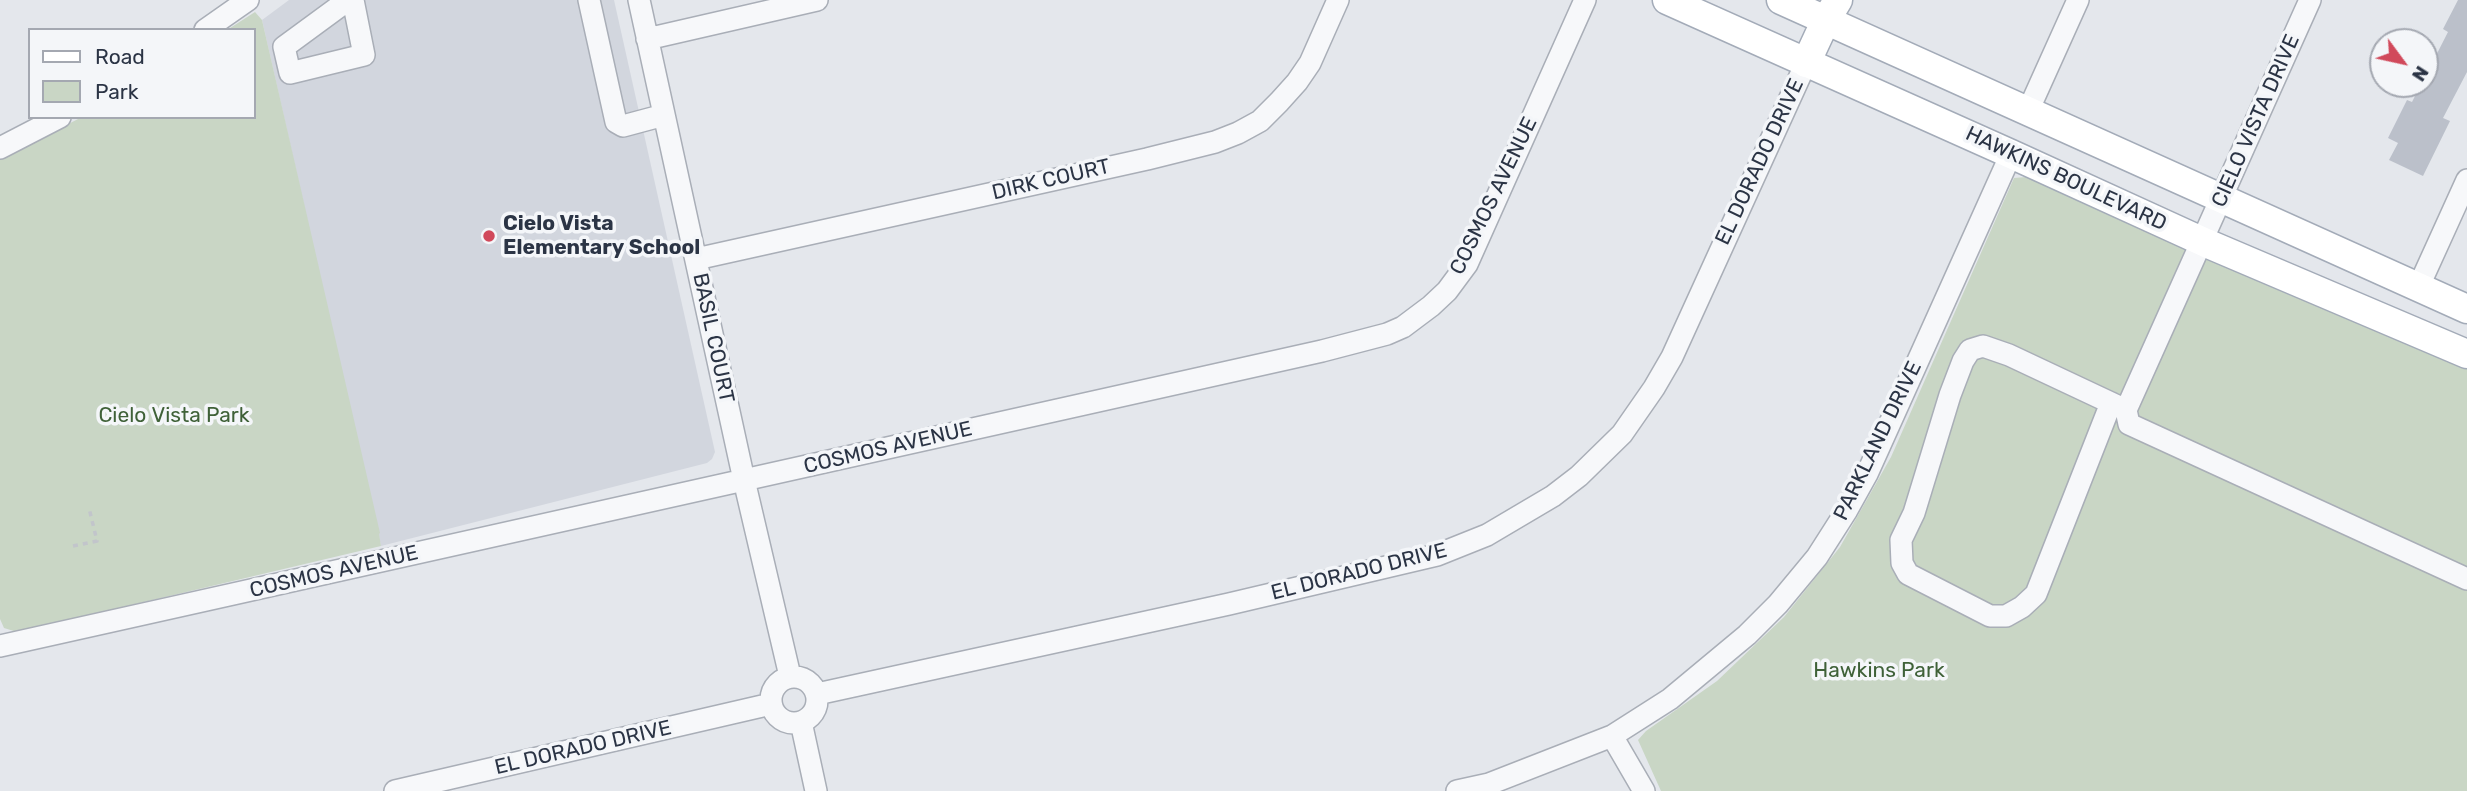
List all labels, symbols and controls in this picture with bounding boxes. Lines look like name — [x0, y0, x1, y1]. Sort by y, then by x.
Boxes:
legend — [28, 28, 256, 119]
north arrow — [2369, 28, 2439, 98]
street label: CIELO VISTA DRIVE — [2207, 31, 2305, 211]
text: Road — [95, 44, 145, 69]
text: N — [2407, 62, 2434, 86]
street label: EL DORADO DRIVE — [1710, 75, 1810, 249]
text: Park — [95, 79, 139, 104]
street label: COSMOS AVENUE — [1445, 113, 1543, 279]
street label: HAWKINS BOULEVARD — [1962, 121, 2170, 237]
street label: DIRK COURT — [990, 154, 1112, 206]
place label: Cielo Vista Elementary School — [503, 211, 700, 261]
marker: Cielo Vista Elementary School — [481, 228, 497, 244]
street label: BASIL COURT — [687, 271, 739, 405]
street label: PARKLAND DRIVE — [1829, 357, 1927, 525]
park label: Cielo Vista Park — [98, 403, 250, 429]
street label: COSMOS AVENUE — [801, 416, 975, 480]
street label: EL DORADO DRIVE — [1268, 538, 1450, 606]
street label: COSMOS AVENUE — [247, 540, 421, 604]
park label: Hawkins Park — [1813, 658, 1945, 684]
street label: EL DORADO DRIVE — [492, 715, 674, 781]

